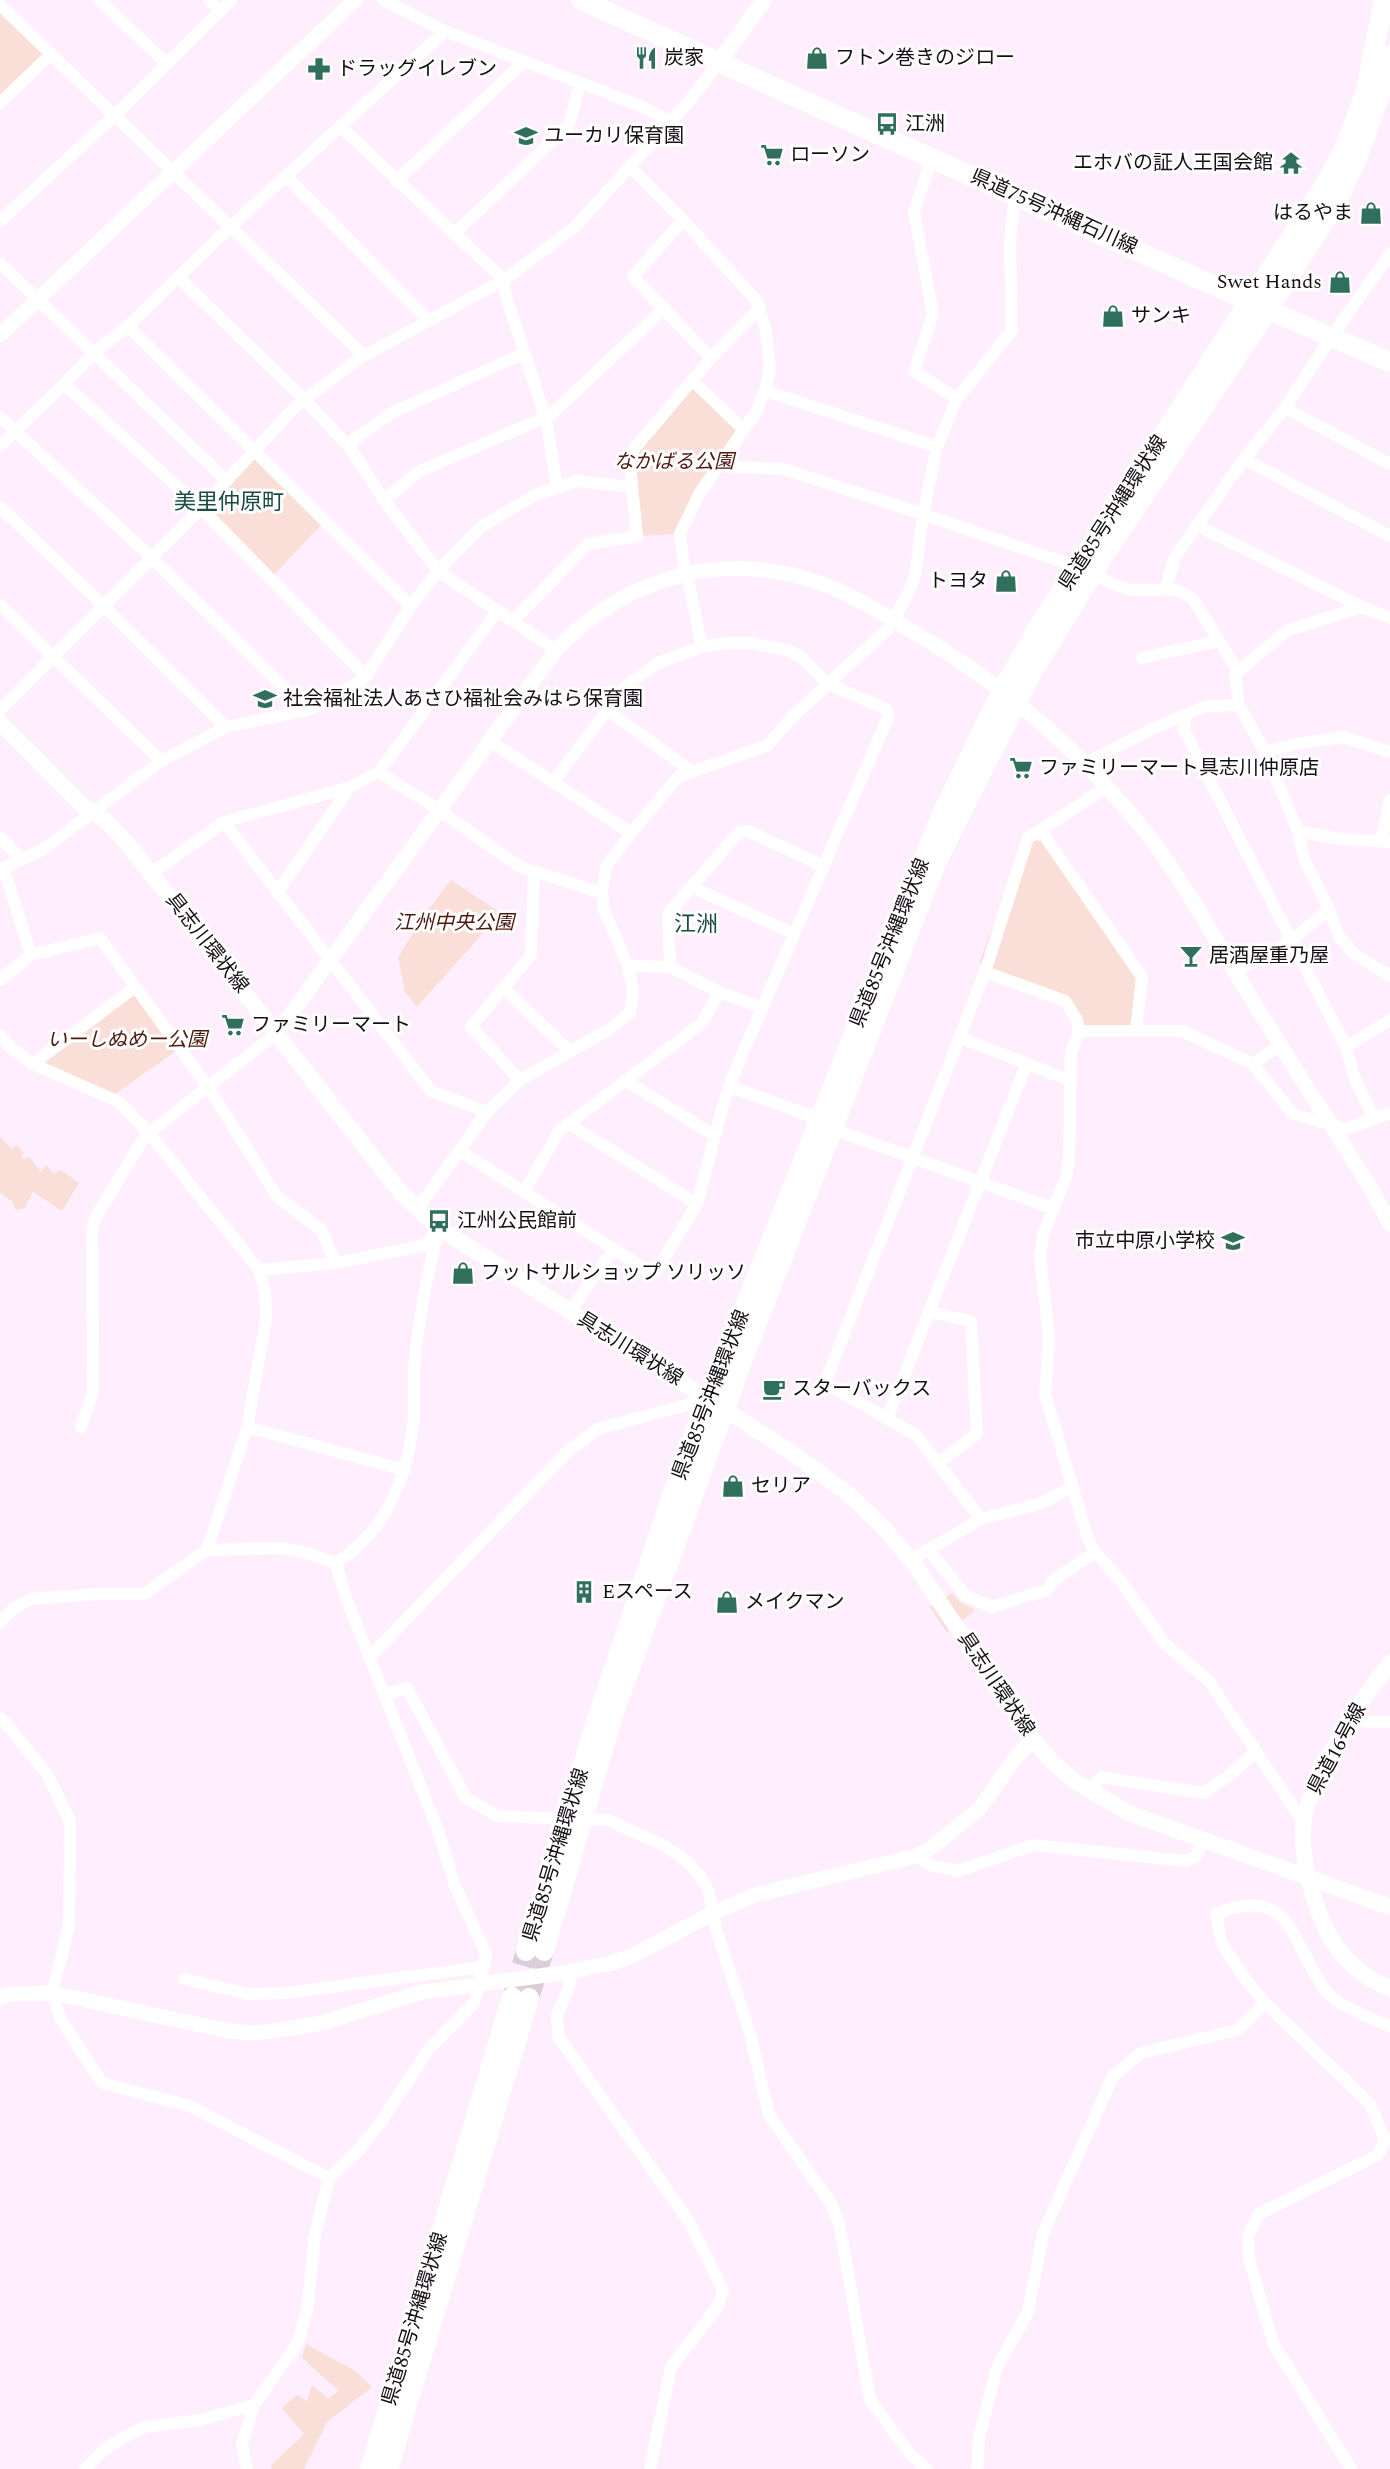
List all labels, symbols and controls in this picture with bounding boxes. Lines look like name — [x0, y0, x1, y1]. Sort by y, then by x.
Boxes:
place label: 炭家 — [664, 43, 704, 73]
place label: フトン巻きのジロー — [835, 43, 1015, 73]
restaurant icon: 炭家 — [633, 45, 659, 71]
shop icon: フトン巻きのジロー — [804, 45, 830, 71]
place label: ドラッグイレブン — [337, 54, 497, 84]
pharmacy icon: ドラッグイレブン — [306, 56, 332, 82]
place label: 江洲 — [905, 109, 945, 139]
bus stop icon: 江洲 — [874, 111, 900, 137]
place label: ユーカリ保育園 — [544, 121, 684, 151]
school or university icon: ユーカリ保育園 — [513, 123, 539, 149]
place label: ローソン — [790, 140, 870, 170]
supermarket icon: ローソン — [759, 142, 785, 168]
place label: エホバの証人王国会館 — [1073, 148, 1273, 178]
temple icon: エホバの証人王国会館 — [1278, 150, 1304, 176]
street label: 県道75号沖縄石川線 — [966, 162, 1142, 262]
place label: はるやま — [1273, 198, 1353, 228]
shop icon: はるやま — [1358, 200, 1384, 226]
place label: Swet Hands — [1217, 267, 1322, 297]
shop icon: Swet Hands — [1327, 269, 1353, 295]
place label: サンキ — [1131, 301, 1191, 331]
shop icon: サンキ — [1100, 303, 1126, 329]
street label: 県道85号沖縄環状線 — [1051, 429, 1175, 597]
park label: なかばる公園 — [614, 447, 737, 477]
district label: 美里仲原町 — [174, 486, 284, 519]
place label: トヨタ — [928, 566, 988, 596]
shop icon: トヨタ — [993, 568, 1019, 594]
place label: 社会福祉法人あさひ福祉会みはら保育園 — [283, 684, 643, 714]
school or university icon: 社会福祉法人あさひ福祉会みはら保育園 — [252, 686, 278, 712]
place label: ファミリーマート具志川仲原店 — [1039, 753, 1319, 783]
supermarket icon: ファミリーマート具志川仲原店 — [1008, 755, 1034, 781]
street label: 県道85号沖縄環状線 — [842, 854, 938, 1032]
street label: 具志川環状線 — [158, 886, 256, 1000]
park label: 江州中央公園 — [394, 908, 517, 938]
district label: 江洲 — [674, 908, 718, 941]
place label: 居酒屋重乃屋 — [1209, 941, 1329, 971]
bar icon: 居酒屋重乃屋 — [1178, 943, 1204, 969]
place label: ファミリーマート — [251, 1010, 411, 1040]
supermarket icon: ファミリーマート — [220, 1012, 246, 1038]
park label: いーしぬめー公園 — [47, 1025, 210, 1055]
place label: 江州公民館前 — [457, 1206, 577, 1236]
bus stop icon: 江州公民館前 — [426, 1208, 452, 1234]
place label: 市立中原小学校 — [1075, 1226, 1215, 1256]
school or university icon: 市立中原小学校 — [1220, 1228, 1246, 1254]
place label: フットサルショップ ソリッソ — [481, 1258, 746, 1288]
shop icon: フットサルショップ ソリッソ — [450, 1260, 476, 1286]
street label: 具志川環状線 — [571, 1304, 689, 1394]
street label: 県道85号沖縄環状線 — [665, 1306, 757, 1484]
place label: スターバックス — [792, 1374, 931, 1404]
cafe icon: スターバックス — [761, 1376, 787, 1402]
place label: セリア — [751, 1471, 811, 1501]
shop icon: セリア — [720, 1473, 746, 1499]
place label: Eスペース — [602, 1577, 693, 1607]
building icon: Eスペース — [571, 1579, 597, 1605]
place label: メイクマン — [745, 1587, 845, 1617]
shop icon: メイクマン — [714, 1589, 740, 1615]
street label: 具志川環状線 — [950, 1626, 1042, 1742]
street label: 県道16号線 — [1300, 1698, 1374, 1800]
street label: 県道85号沖縄環状線 — [515, 1765, 597, 1945]
street label: 県道85号沖縄環状線 — [374, 2229, 456, 2409]

